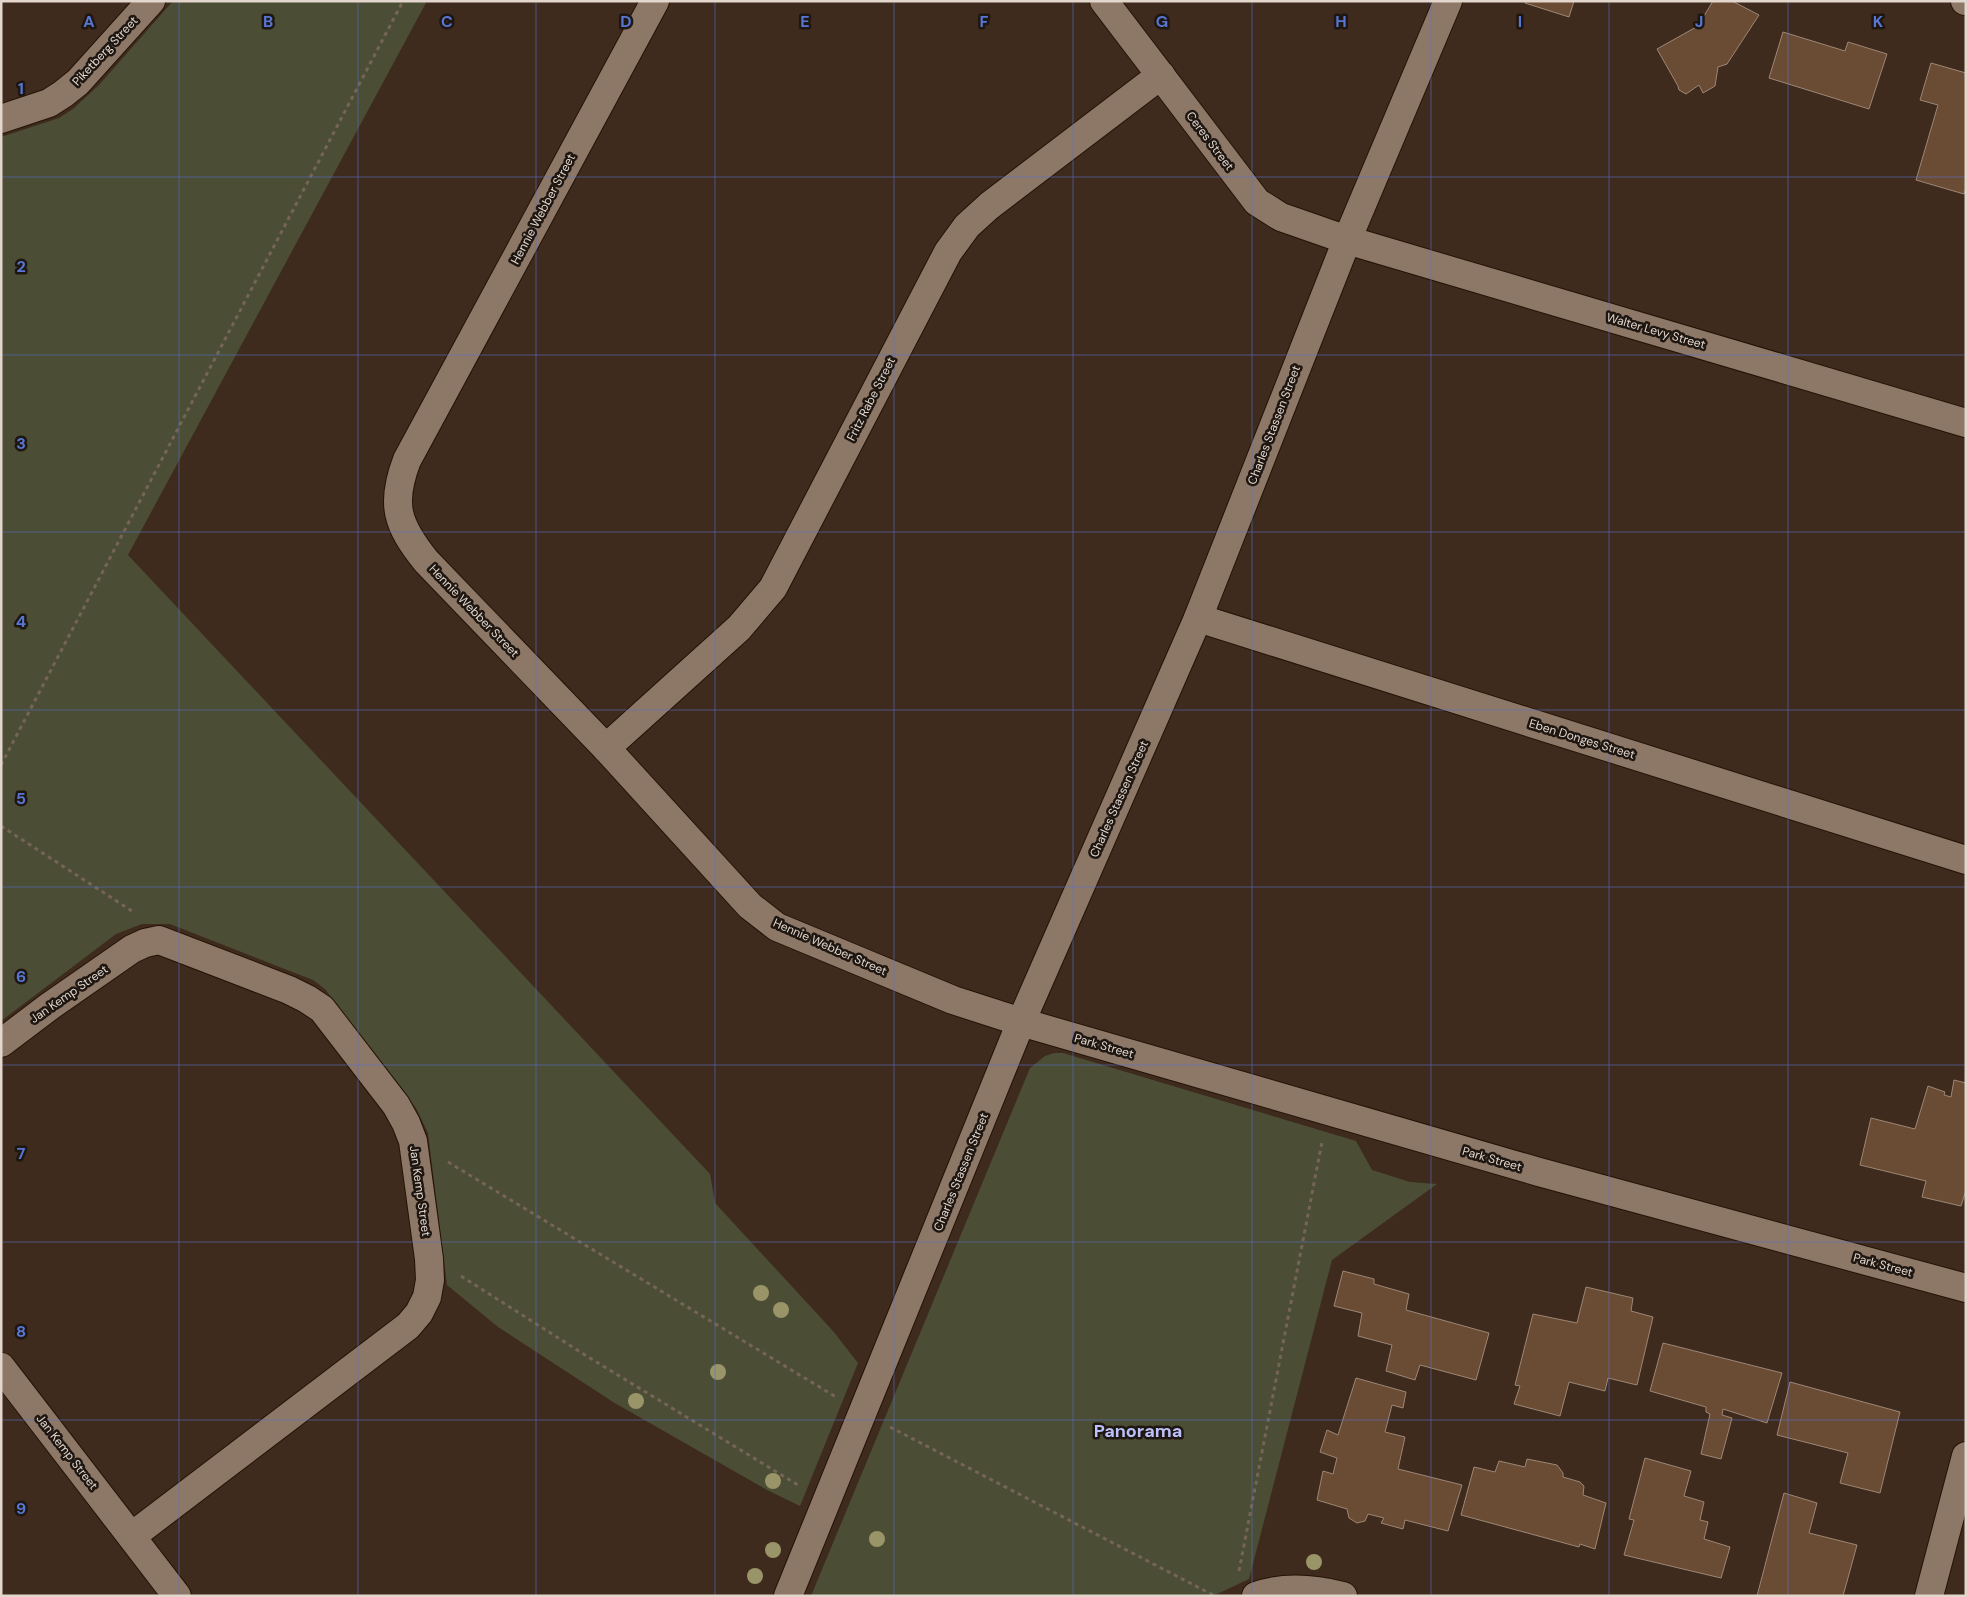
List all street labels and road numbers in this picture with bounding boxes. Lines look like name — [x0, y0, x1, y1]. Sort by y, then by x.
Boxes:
street label: Piketberg Street — [69, 13, 141, 89]
street label: Ceres Street — [1183, 108, 1238, 174]
street label: Hennie Webber Street — [507, 151, 579, 267]
street label: Walter Levy Street — [1605, 309, 1708, 353]
street label: Fritz Rabe Street — [843, 354, 899, 444]
street label: Charles Stassen Street — [1244, 363, 1304, 487]
street label: Hennie Webber Street — [426, 561, 523, 661]
street label: Eben Donges Street — [1527, 715, 1637, 763]
street label: Charles Stassen Street — [1086, 738, 1152, 860]
street label: Hennie Webber Street — [771, 915, 890, 979]
street label: Jan Kemp Street — [27, 961, 111, 1027]
street label: Park Street — [1073, 1030, 1136, 1062]
street label: Charles Stassen Street — [930, 1110, 992, 1234]
street label: Park Street — [1461, 1143, 1524, 1175]
street label: Jan Kemp Street — [406, 1145, 434, 1238]
street label: Park Street — [1852, 1249, 1915, 1281]
street label: Jan Kemp Street — [33, 1411, 102, 1493]

